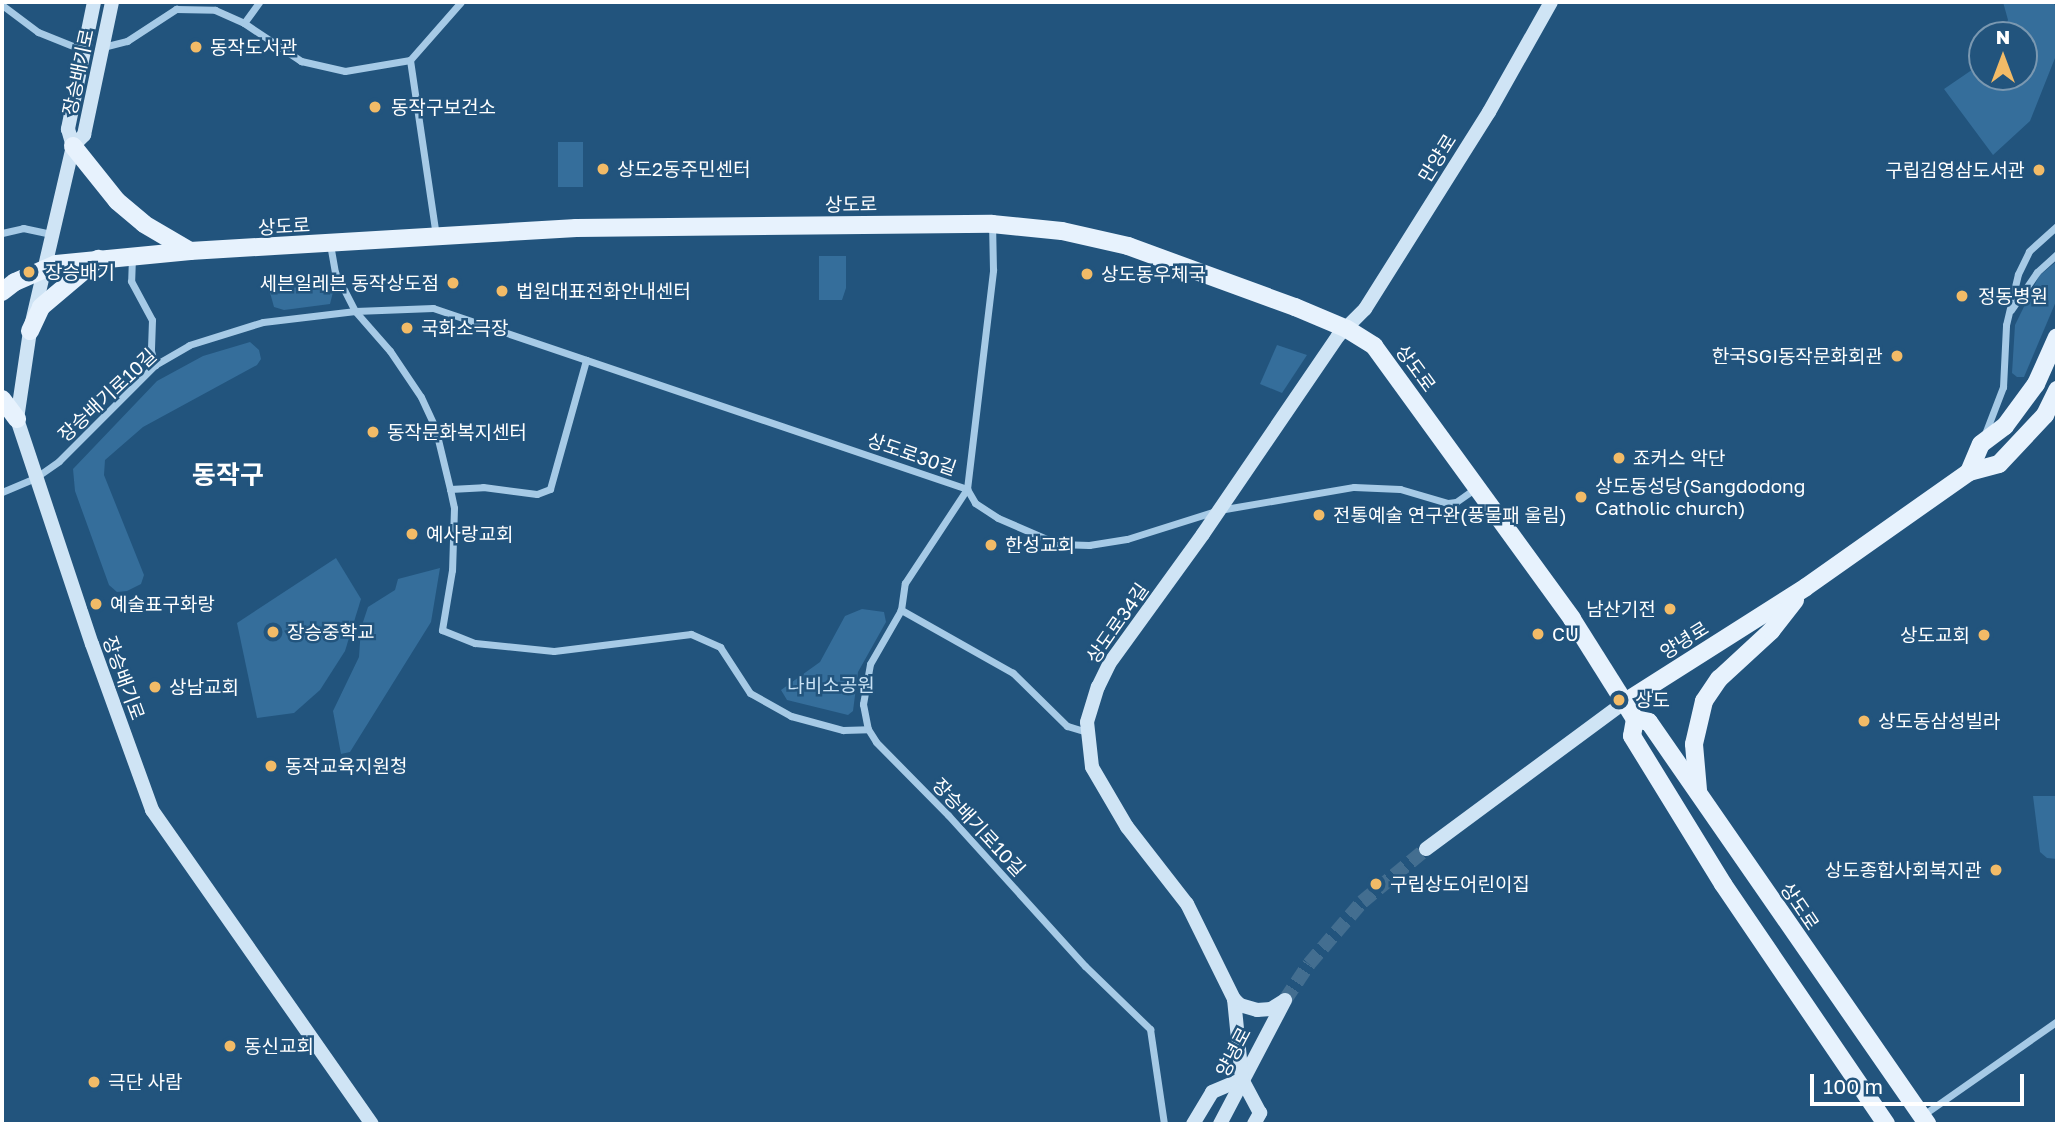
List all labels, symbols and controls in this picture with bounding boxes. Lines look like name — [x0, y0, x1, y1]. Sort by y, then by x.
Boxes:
north arrow — [1968, 21, 2038, 91]
text: N — [1996, 25, 2010, 48]
street label: 장승배기로 — [58, 27, 98, 117]
place label: 동작도서관 — [210, 36, 297, 58]
marker: 동작도서관 — [188, 39, 204, 55]
place label: 동작구보건소 — [391, 96, 496, 118]
marker: 동작구보건소 — [365, 97, 385, 117]
street label: 만양로 — [1413, 130, 1461, 186]
place label: 상도2동주민센터 — [617, 158, 750, 180]
place label: 구립김영삼도서관 — [1885, 159, 2025, 181]
marker: 상도2동주민센터 — [595, 161, 611, 177]
marker: 구립김영삼도서관 — [2031, 162, 2047, 178]
street label: 상도로 — [825, 192, 877, 216]
street label: 상도로 — [257, 213, 311, 239]
place label: 장승배기 — [45, 261, 115, 283]
marker: 장승배기 — [19, 262, 39, 282]
place label: 상도동우체국 — [1101, 263, 1206, 285]
marker: 상도동우체국 — [1079, 266, 1095, 282]
place label: 세븐일레븐 동작상도점 — [259, 272, 439, 294]
marker: 세븐일레븐 동작상도점 — [445, 275, 461, 291]
place label: 법원대표전화안내센터 — [516, 280, 691, 302]
marker: 법원대표전화안내센터 — [494, 283, 510, 299]
place label: 정동병원 — [1978, 285, 2048, 307]
marker: 정동병원 — [1952, 286, 1972, 306]
place label: 국화소극장 — [421, 317, 508, 339]
marker: 국화소극장 — [399, 320, 415, 336]
street label: 상도로 — [1391, 340, 1441, 396]
street label: 장승배기로10길 — [53, 344, 161, 446]
place label: 한국SGI동작문화회관 — [1712, 345, 1883, 367]
marker: 한국SGI동작문화회관 — [1889, 348, 1905, 364]
place label: 동작문화복지센터 — [387, 421, 527, 443]
marker: 동작문화복지센터 — [365, 424, 381, 440]
street label: 상도로30길 — [864, 428, 960, 480]
place label: 죠커스 악단 — [1633, 447, 1725, 469]
marker: 죠커스 악단 — [1611, 450, 1627, 466]
district label: 동작구 — [192, 459, 264, 491]
place label: 상도동성당(Sangdodong Catholic church) — [1595, 475, 1805, 519]
marker: 상도동성당(Sangdodong Catholic church) — [1573, 489, 1589, 505]
place label: 전통예술 연구완(풍물패 울림) — [1333, 504, 1567, 526]
marker: 전통예술 연구완(풍물패 울림) — [1311, 507, 1327, 523]
place label: 예사랑교회 — [426, 523, 513, 545]
marker: 예사랑교회 — [404, 526, 420, 542]
place label: 한성교회 — [1005, 534, 1075, 556]
marker: 한성교회 — [983, 537, 999, 553]
street label: 상도로34길 — [1081, 579, 1153, 667]
place label: 예술표구화랑 — [110, 593, 215, 615]
marker: 예술표구화랑 — [88, 596, 104, 612]
place label: 남산기전 — [1586, 598, 1656, 620]
marker: 남산기전 — [1662, 601, 1678, 617]
street label: 양녕로 — [1656, 616, 1712, 664]
place label: 장승중학교 — [287, 621, 374, 643]
place label: CU — [1552, 623, 1579, 645]
marker: 장승중학교 — [265, 624, 281, 640]
place label: 상도교회 — [1900, 624, 1970, 646]
marker: CU — [1530, 626, 1546, 642]
marker: 상도교회 — [1976, 627, 1992, 643]
street label: 장승배기로 — [98, 633, 150, 723]
park label: 나비소공원 — [787, 674, 875, 696]
place label: 상남교회 — [169, 676, 239, 698]
marker: 상남교회 — [147, 679, 163, 695]
place label: 상도 — [1635, 689, 1670, 711]
marker: 상도 — [1609, 690, 1629, 710]
place label: 상도동삼성빌라 — [1878, 710, 2000, 732]
marker: 상도동삼성빌라 — [1856, 713, 1872, 729]
place label: 동작교육지원청 — [285, 755, 407, 777]
marker: 동작교육지원청 — [263, 758, 279, 774]
street label: 장승배기로10길 — [928, 773, 1030, 881]
place label: 상도종합사회복지관 — [1825, 859, 1982, 881]
marker: 상도종합사회복지관 — [1988, 862, 2004, 878]
place label: 구립상도어린이집 — [1390, 873, 1530, 895]
marker: 구립상도어린이집 — [1368, 876, 1384, 892]
street label: 상도로 — [1776, 878, 1824, 934]
street label: 양녕로 — [1211, 1023, 1255, 1081]
place label: 동신교회 — [244, 1035, 314, 1057]
marker: 동신교회 — [222, 1038, 238, 1054]
scale bar — [1814, 1060, 2028, 1104]
place label: 극단 사람 — [108, 1071, 183, 1093]
text: 100 m — [1823, 1073, 1883, 1099]
marker: 극단 사람 — [86, 1074, 102, 1090]

